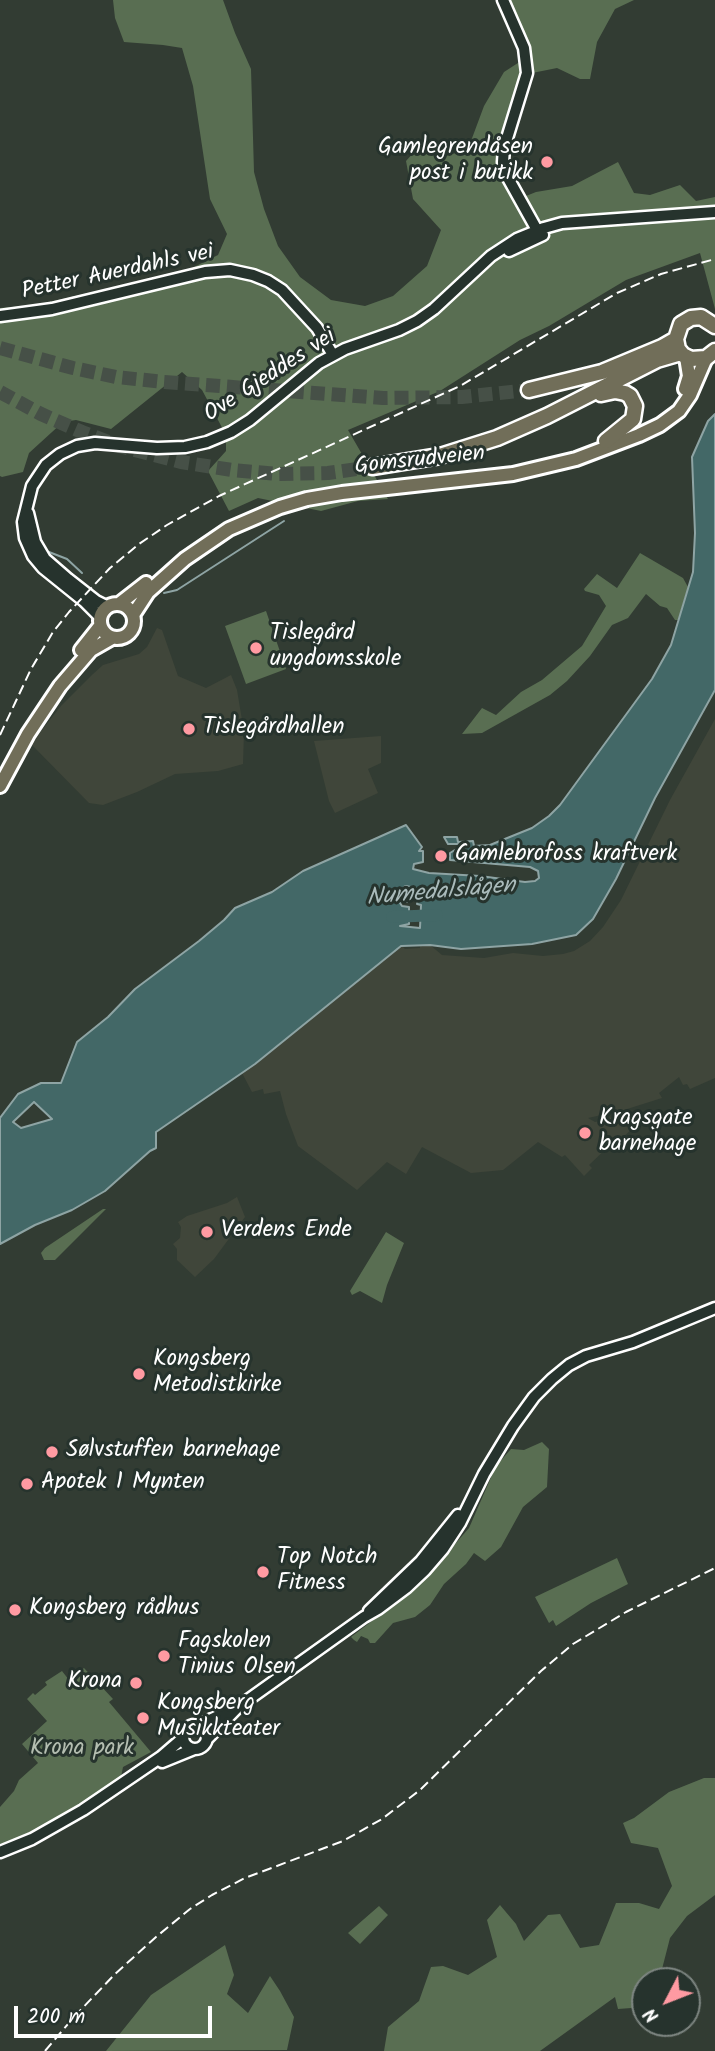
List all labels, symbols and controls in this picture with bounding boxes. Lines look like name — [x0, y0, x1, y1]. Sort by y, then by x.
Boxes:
place label: Gamlegrendåsen post i butikk — [378, 135, 533, 189]
marker: Gamlegrendåsen post i butikk — [539, 154, 555, 170]
street label: Petter Auerdahls vei — [19, 240, 217, 308]
street label: Ove Gjeddes vei — [200, 324, 342, 430]
street label: Gomsrudveien — [353, 441, 487, 483]
place label: Tislegård ungdomsskole — [270, 621, 401, 675]
marker: Tislegård ungdomsskole — [248, 640, 264, 656]
place label: Tislegårdhallen — [203, 715, 344, 743]
marker: Tislegårdhallen — [181, 721, 197, 737]
place label: Gamlebrofoss kraftverk — [455, 842, 677, 870]
marker: Gamlebrofoss kraftverk — [433, 848, 449, 864]
water label: Numedalslågen — [365, 873, 517, 915]
place label: Kragsgate barnehage — [599, 1106, 696, 1160]
marker: Kragsgate barnehage — [577, 1125, 593, 1141]
place label: Verdens Ende — [221, 1218, 352, 1246]
marker: Verdens Ende — [199, 1224, 215, 1240]
place label: Kongsberg Metodistkirke — [153, 1347, 281, 1401]
marker: Kongsberg Metodistkirke — [131, 1366, 147, 1382]
place label: Sølvstuffen barnehage — [66, 1438, 280, 1466]
marker: Sølvstuffen barnehage — [44, 1444, 60, 1460]
place label: Apotek 1 Mynten — [41, 1470, 205, 1498]
marker: Apotek 1 Mynten — [19, 1476, 35, 1492]
place label: Top Notch Fitness — [277, 1545, 377, 1599]
marker: Top Notch Fitness — [255, 1564, 271, 1580]
place label: Kongsberg rådhus — [29, 1596, 199, 1624]
marker: Kongsberg rådhus — [7, 1602, 23, 1618]
place label: Fagskolen Tinius Olsen — [178, 1629, 296, 1683]
marker: Fagskolen Tinius Olsen — [156, 1648, 172, 1664]
place label: Krona — [67, 1669, 122, 1697]
marker: Krona — [128, 1675, 144, 1691]
place label: Kongsberg Musikkteater — [157, 1691, 280, 1745]
marker: Kongsberg Musikkteater — [135, 1710, 151, 1726]
park label: Krona park — [30, 1736, 134, 1764]
north arrow — [631, 1967, 701, 2037]
scale bar — [18, 1992, 215, 2036]
text: N — [637, 2000, 667, 2029]
text: 200 m — [27, 2001, 85, 2034]

